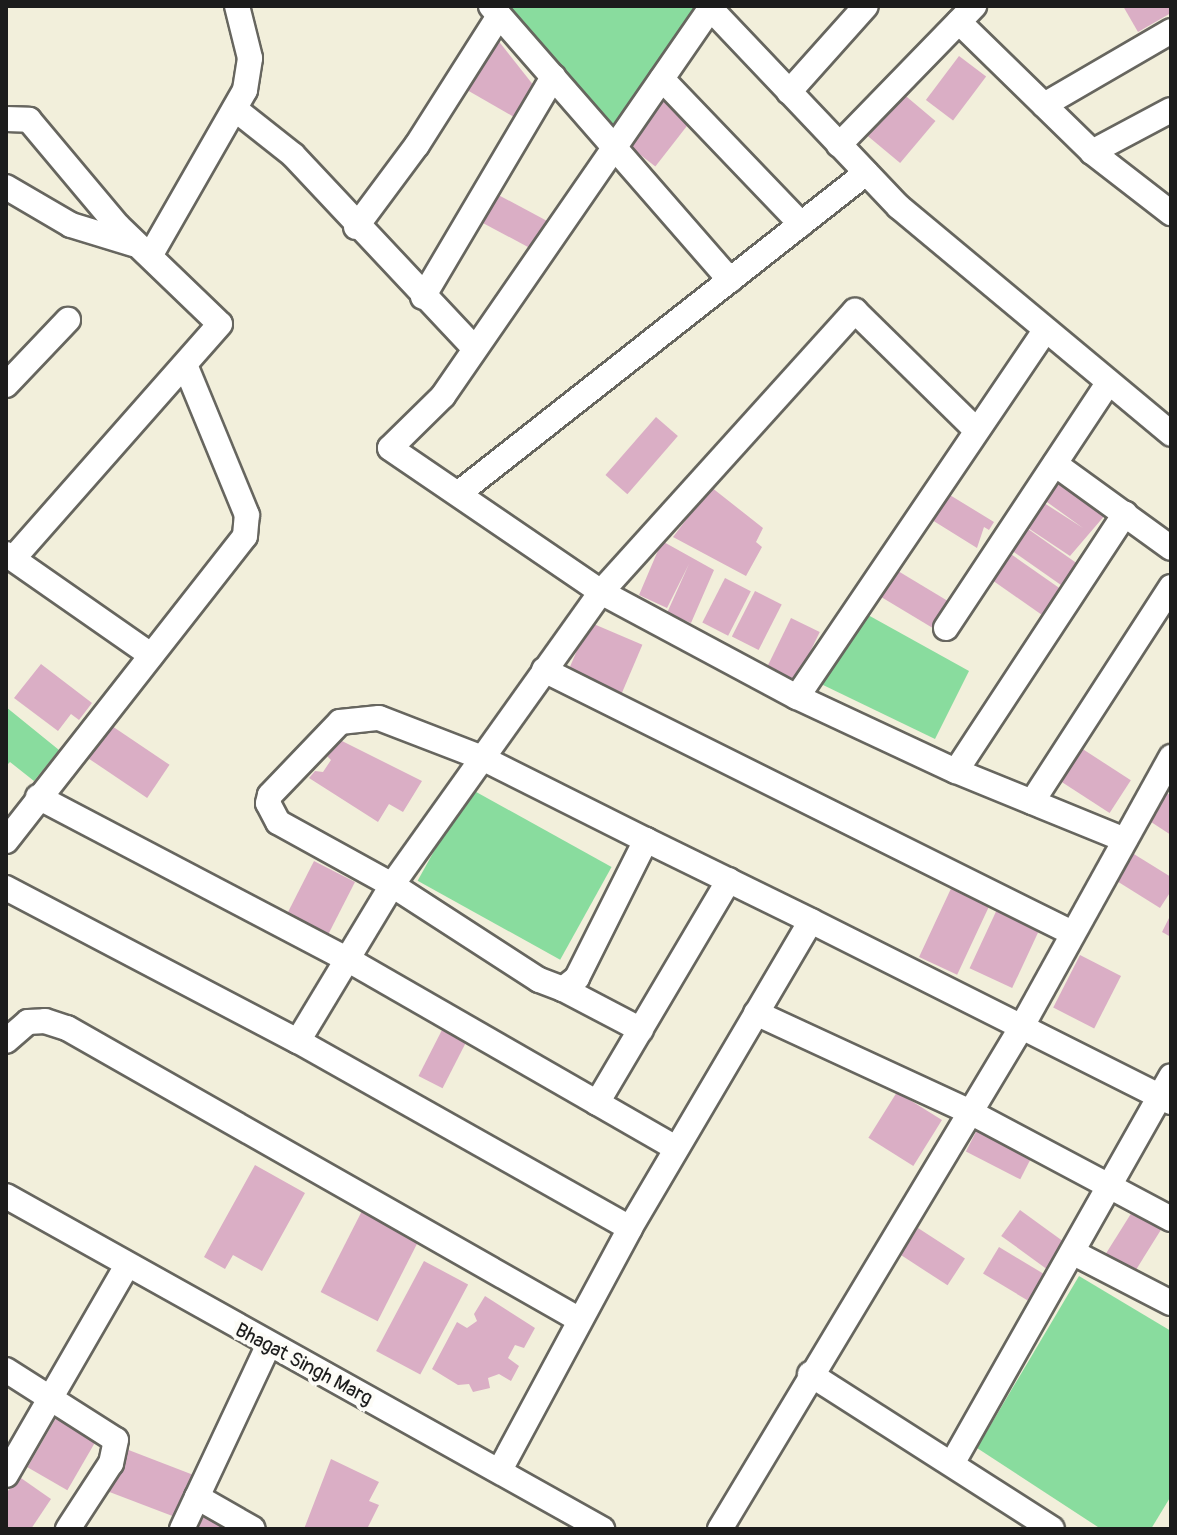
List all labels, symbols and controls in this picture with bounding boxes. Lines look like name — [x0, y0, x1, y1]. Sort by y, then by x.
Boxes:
street label: Bhagat Singh Marg — [231, 1318, 377, 1410]

